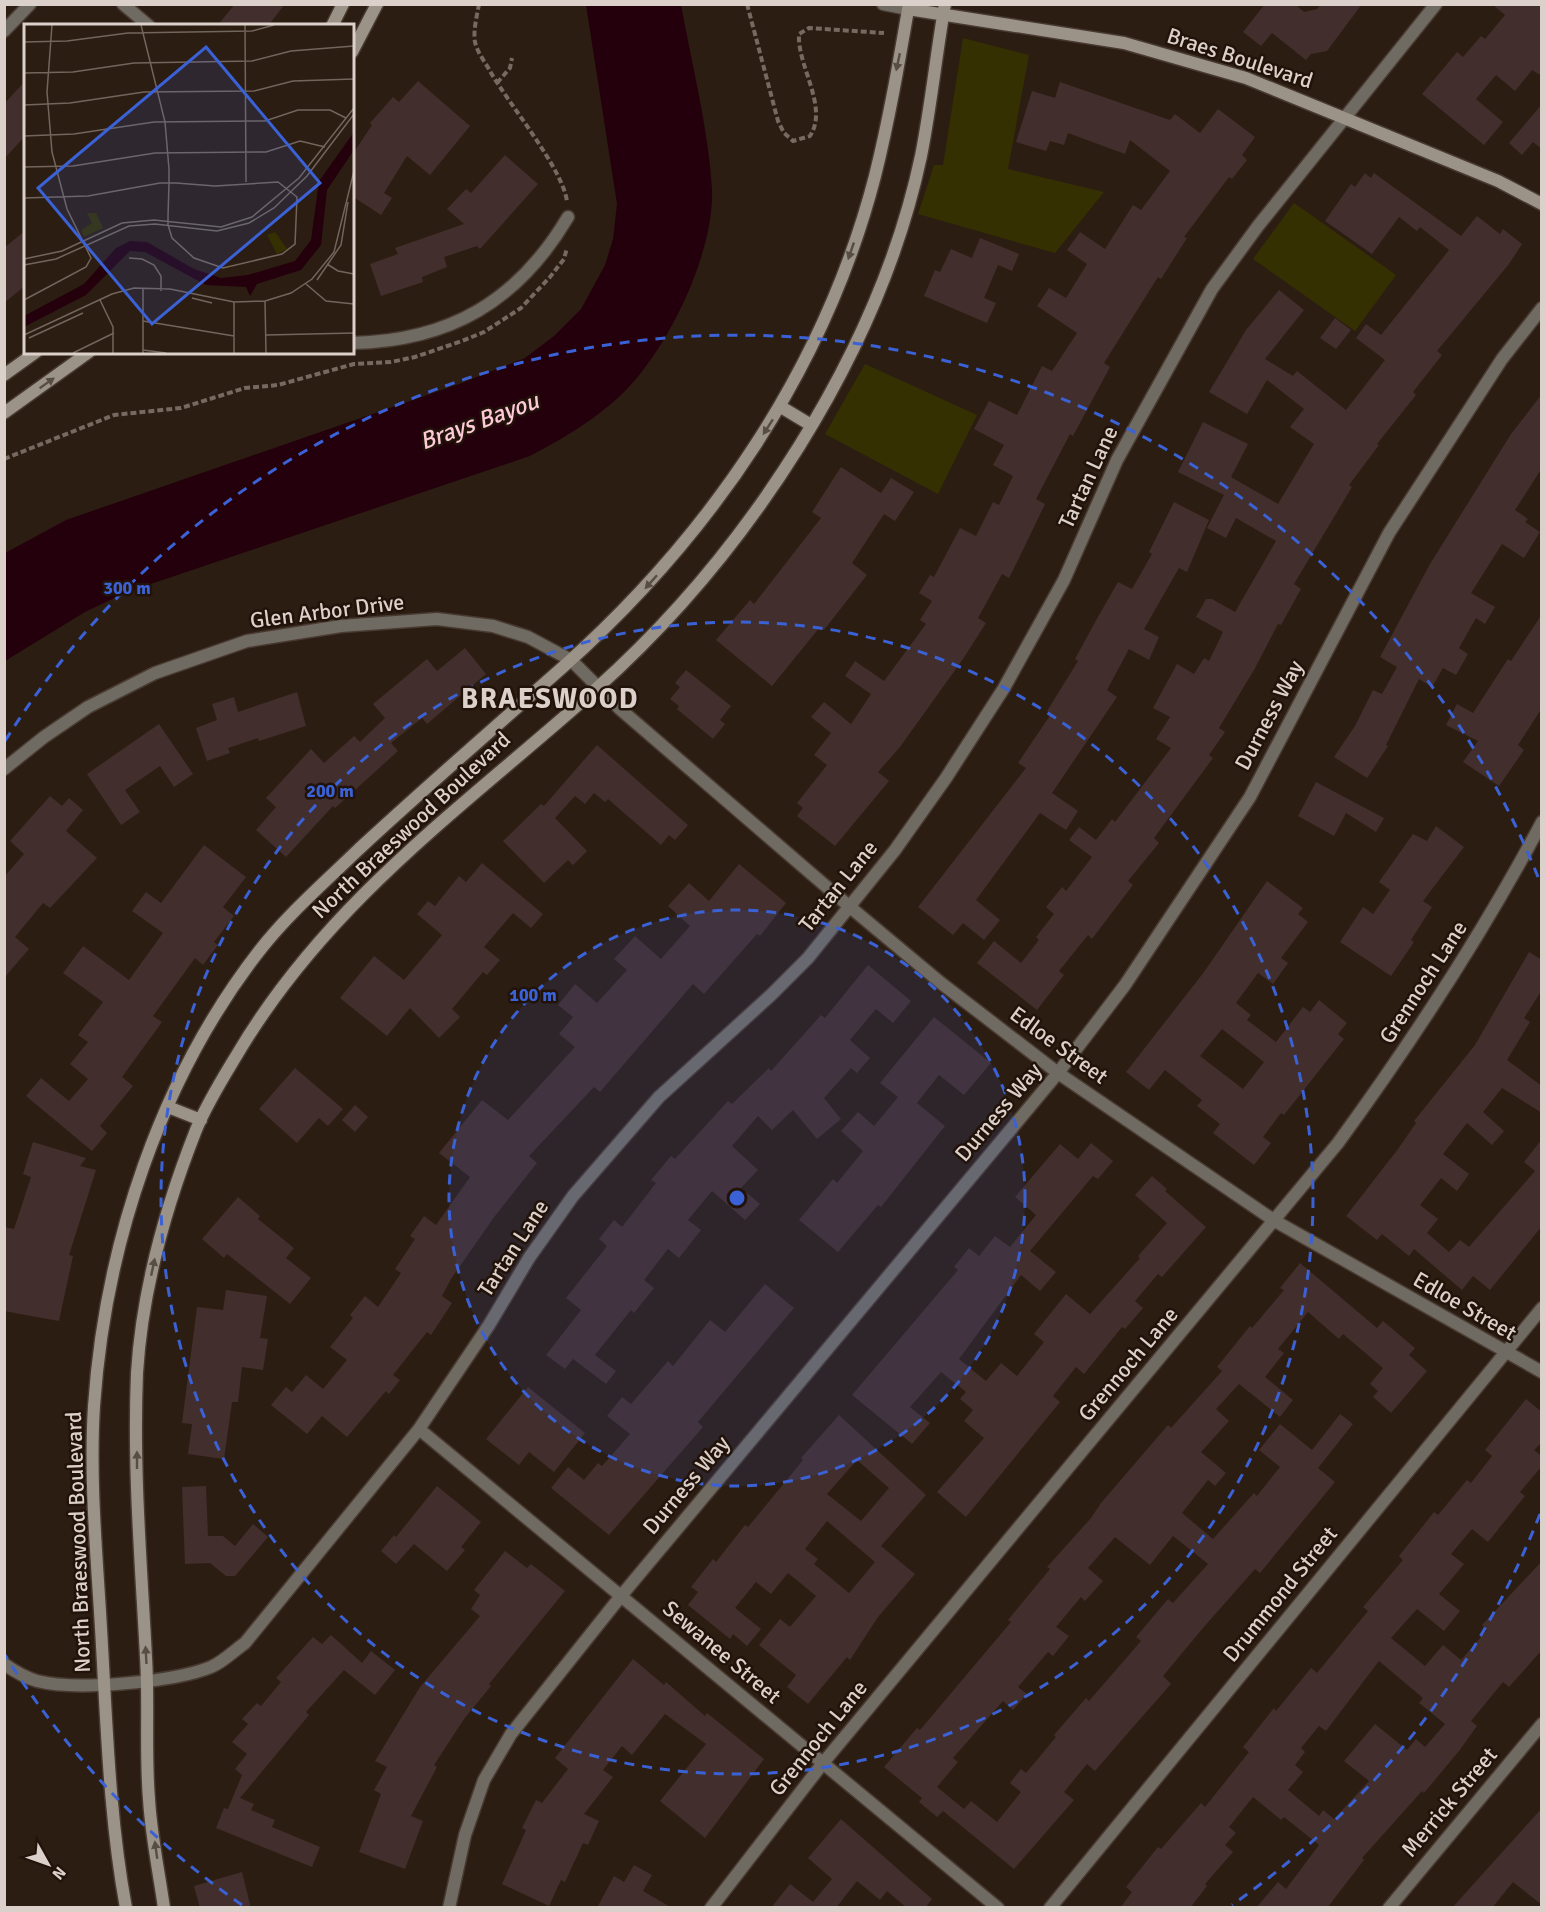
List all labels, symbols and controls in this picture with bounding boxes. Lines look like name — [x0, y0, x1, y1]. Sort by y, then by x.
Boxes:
street label: Braes Boulevard — [1164, 22, 1316, 94]
inset map — [24, 24, 354, 354]
one-way arrow — [893, 53, 902, 72]
one-way arrow — [846, 242, 856, 260]
one-way arrow — [39, 377, 55, 389]
water label: Brays Bayou — [415, 385, 544, 456]
one-way arrow — [763, 419, 774, 435]
street label: Tartan Lane — [1053, 421, 1123, 533]
one-way arrow — [644, 575, 658, 590]
text: 300 m — [103, 577, 151, 599]
street label: Glen Arbor Drive — [248, 588, 406, 634]
street label: Durness Way — [1229, 655, 1310, 775]
district label: BRAESWOOD — [461, 682, 639, 716]
street label: North Braeswood Boulevard — [306, 726, 516, 924]
text: 200 m — [306, 780, 354, 802]
street label: Tartan Lane — [793, 835, 883, 937]
street label: Grennoch Lane — [1373, 916, 1473, 1048]
text: 100 m — [509, 984, 557, 1006]
street label: Edloe Street — [1005, 1000, 1114, 1090]
street label: Durness Way — [949, 1057, 1048, 1167]
centre of rings — [727, 1188, 747, 1208]
street label: Tartan Lane — [472, 1195, 554, 1301]
one-way arrow — [149, 1257, 158, 1276]
street label: Edloe Street — [1409, 1266, 1522, 1347]
street label: Grennoch Lane — [1072, 1301, 1184, 1427]
street label: North Braeswood Boulevard — [60, 1411, 96, 1673]
street label: Durness Way — [637, 1430, 736, 1540]
one-way arrow — [132, 1451, 142, 1470]
street label: Drummond Street — [1217, 1520, 1343, 1667]
street label: Sewanee Street — [657, 1595, 787, 1709]
one-way arrow — [141, 1646, 150, 1665]
street label: Grennoch Lane — [763, 1675, 873, 1801]
street label: Merrick Street — [1395, 1741, 1503, 1862]
north arrow — [18, 1834, 78, 1894]
one-way arrow — [151, 1840, 160, 1859]
text: N — [47, 1862, 70, 1884]

